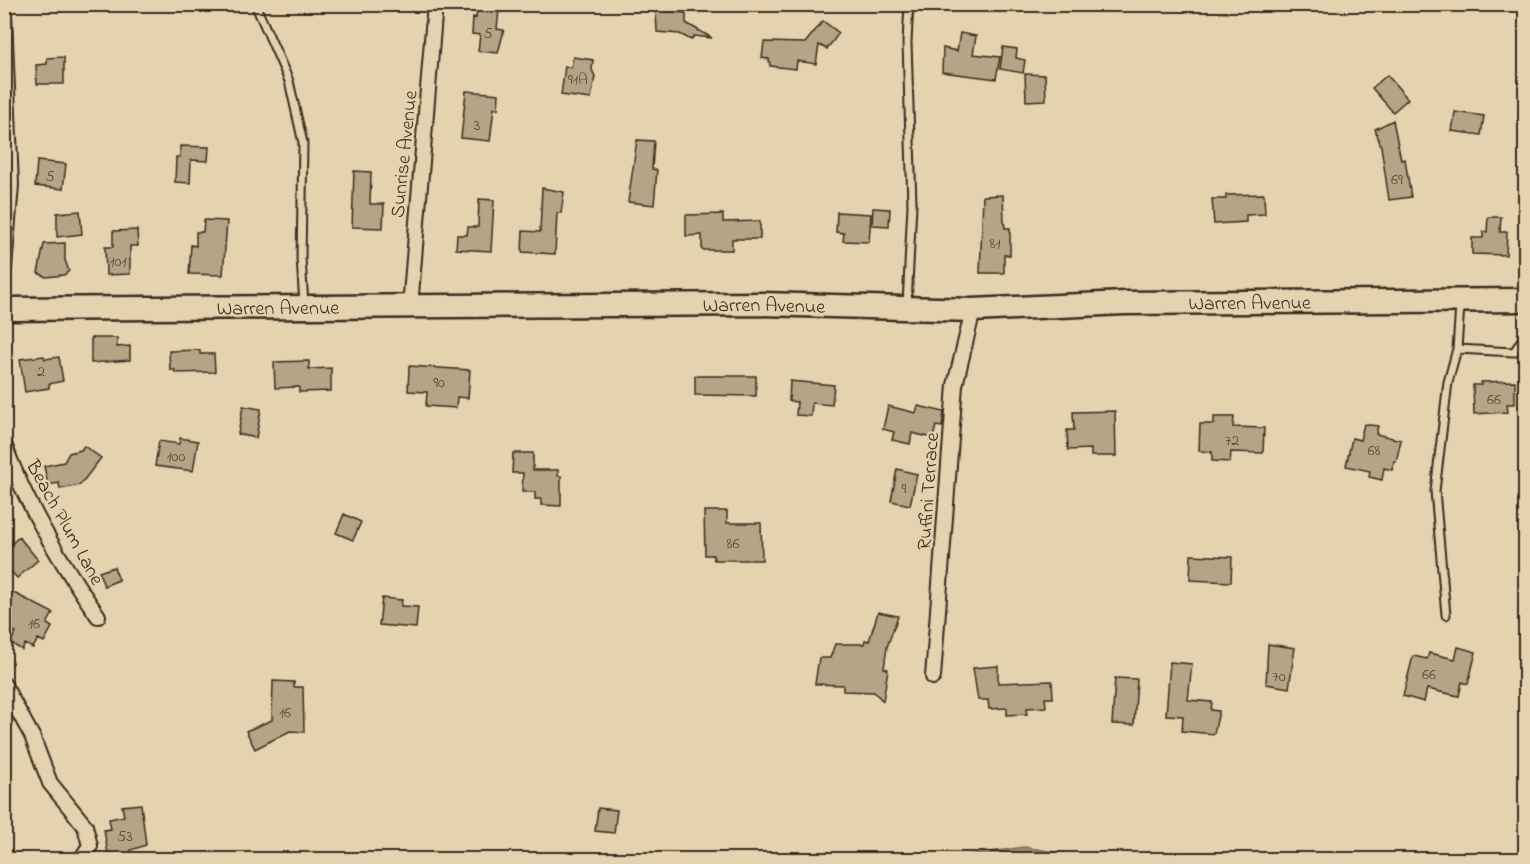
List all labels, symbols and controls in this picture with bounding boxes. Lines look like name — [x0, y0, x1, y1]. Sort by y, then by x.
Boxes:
house number: 5 — [483, 22, 493, 46]
house number: 91A — [568, 68, 588, 92]
street label: Sunrise Avenue — [384, 89, 427, 219]
house number: 3 — [474, 114, 480, 138]
house number: 5 — [45, 165, 55, 189]
house number: 69 — [1391, 168, 1403, 192]
house number: 81 — [989, 232, 1001, 256]
house number: 101 — [109, 250, 127, 274]
street label: Warren Avenue — [1188, 290, 1311, 320]
street label: Warren Avenue — [703, 292, 826, 323]
street label: Warren Avenue — [217, 295, 339, 325]
house number: 2 — [37, 360, 45, 384]
house number: 90 — [433, 371, 445, 395]
house number: 66 — [1487, 388, 1501, 412]
house number: 72 — [1225, 429, 1239, 453]
street label: Ruffini Terrace — [911, 431, 948, 551]
house number: 68 — [1367, 439, 1381, 463]
house number: 100 — [167, 445, 186, 469]
street label: Beach Plum Lane — [17, 454, 110, 591]
house number: 9 — [902, 477, 907, 501]
house number: 86 — [726, 532, 740, 556]
house number: 16 — [28, 612, 40, 636]
house number: 66 — [1422, 663, 1436, 687]
house number: 70 — [1272, 665, 1286, 689]
house number: 16 — [279, 701, 291, 725]
house number: 53 — [117, 825, 133, 849]

